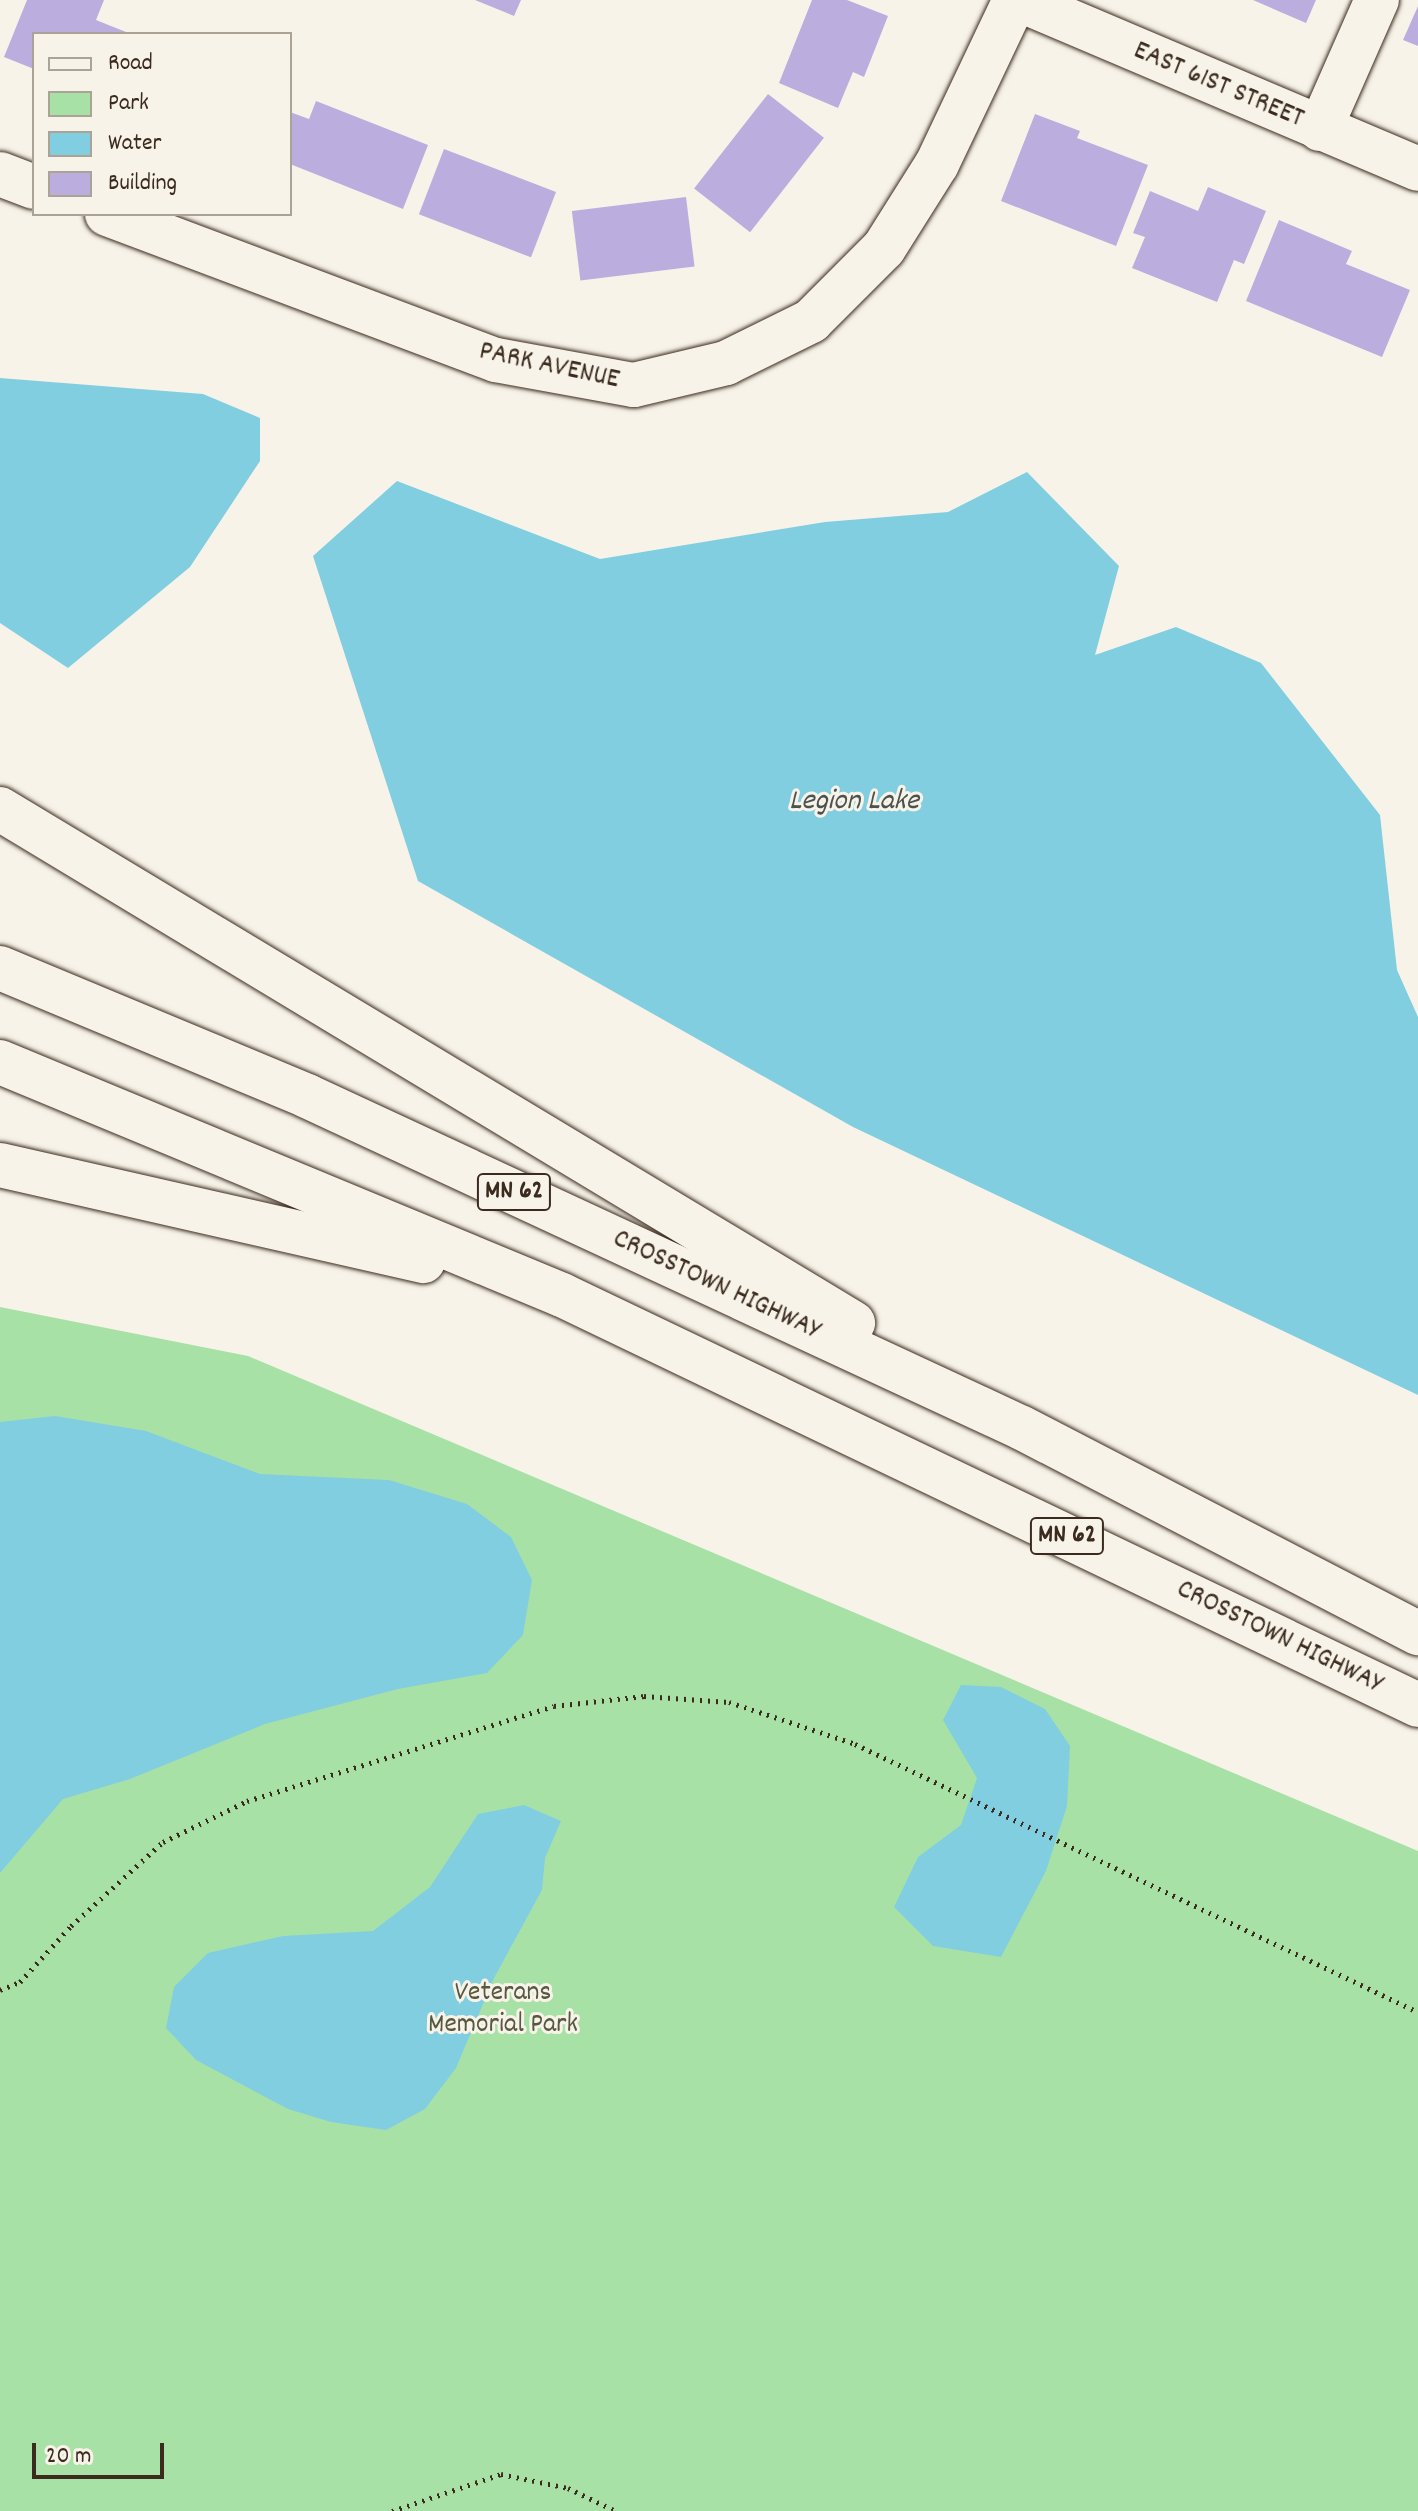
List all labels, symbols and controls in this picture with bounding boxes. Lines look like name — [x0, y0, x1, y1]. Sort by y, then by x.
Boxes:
legend — [32, 32, 292, 216]
street label: EAST 61ST STREET — [1128, 35, 1308, 137]
text: Road — [108, 47, 153, 81]
text: Park — [108, 87, 149, 121]
text: Water — [108, 127, 161, 161]
text: Building — [108, 167, 177, 201]
street label: PARK AVENUE — [476, 336, 622, 398]
water label: Legion Lake — [789, 785, 919, 821]
road number: MN 62 — [476, 1170, 552, 1214]
street label: CROSSTOWN HIGHWAY — [607, 1223, 825, 1349]
road number: MN 62 — [1029, 1514, 1105, 1558]
street label: CROSSTOWN HIGHWAY — [1171, 1574, 1387, 1702]
park label: Veterans Memorial Park — [428, 1977, 578, 2043]
scale bar — [36, 2427, 168, 2477]
text: 20 m — [46, 2440, 92, 2474]

